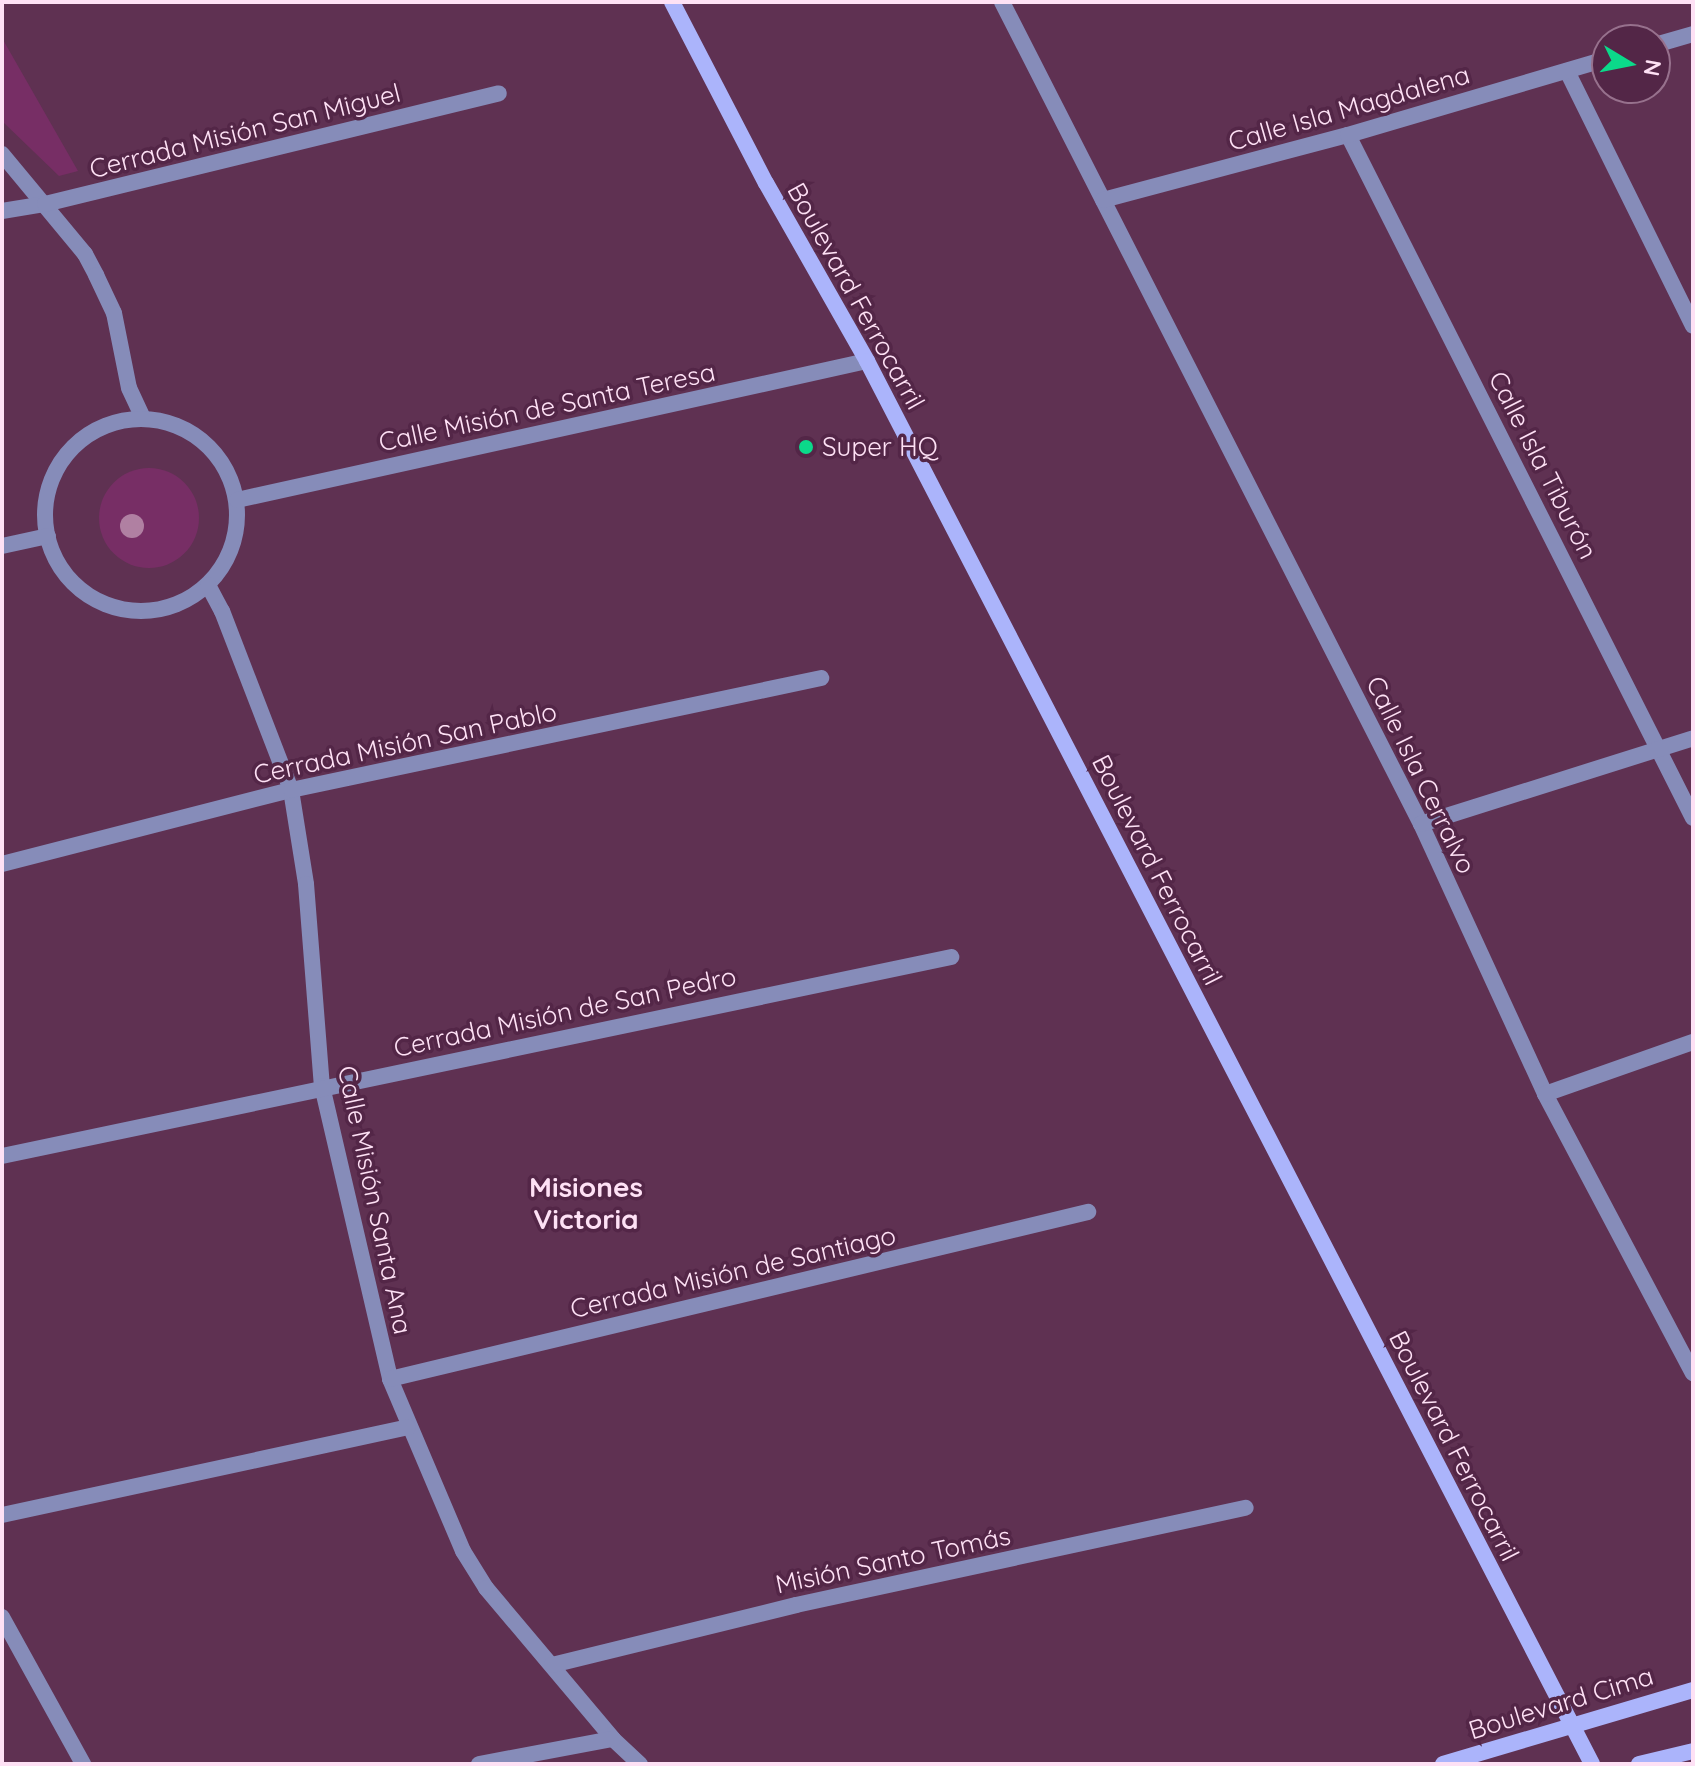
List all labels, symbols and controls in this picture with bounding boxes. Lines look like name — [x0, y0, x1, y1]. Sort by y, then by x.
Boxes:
north arrow — [1591, 24, 1671, 104]
text: N — [1637, 57, 1668, 78]
street label: Calle Isla Magdalena — [1225, 59, 1473, 157]
street label: Cerrada Misión San Miguel — [86, 77, 404, 185]
street label: Boulevard Ferrocarril — [781, 177, 931, 415]
street label: Calle Misión de Santa Teresa — [376, 356, 718, 458]
street label: Calle Isla Tiburón — [1482, 366, 1604, 564]
place label: Super HQ — [822, 431, 938, 463]
marker: Super HQ — [797, 438, 815, 456]
street label: Calle Isla Cerralvo — [1360, 671, 1482, 879]
street label: Cerrada Misión San Pablo — [251, 696, 559, 790]
street label: Boulevard Ferrocarril — [1085, 750, 1229, 990]
street label: Cerrada Misión de San Pedro — [391, 960, 739, 1064]
street label: Calle Misión Santa Ana — [331, 1063, 419, 1337]
district label: Misiones Victoria — [529, 1170, 643, 1236]
street label: Cerrada Misión de Santiago — [567, 1219, 899, 1325]
street label: Boulevard Ferrocarril — [1382, 1326, 1526, 1566]
street label: Misión Santo Tomás — [773, 1520, 1013, 1600]
street label: Boulevard Cima — [1465, 1660, 1657, 1746]

